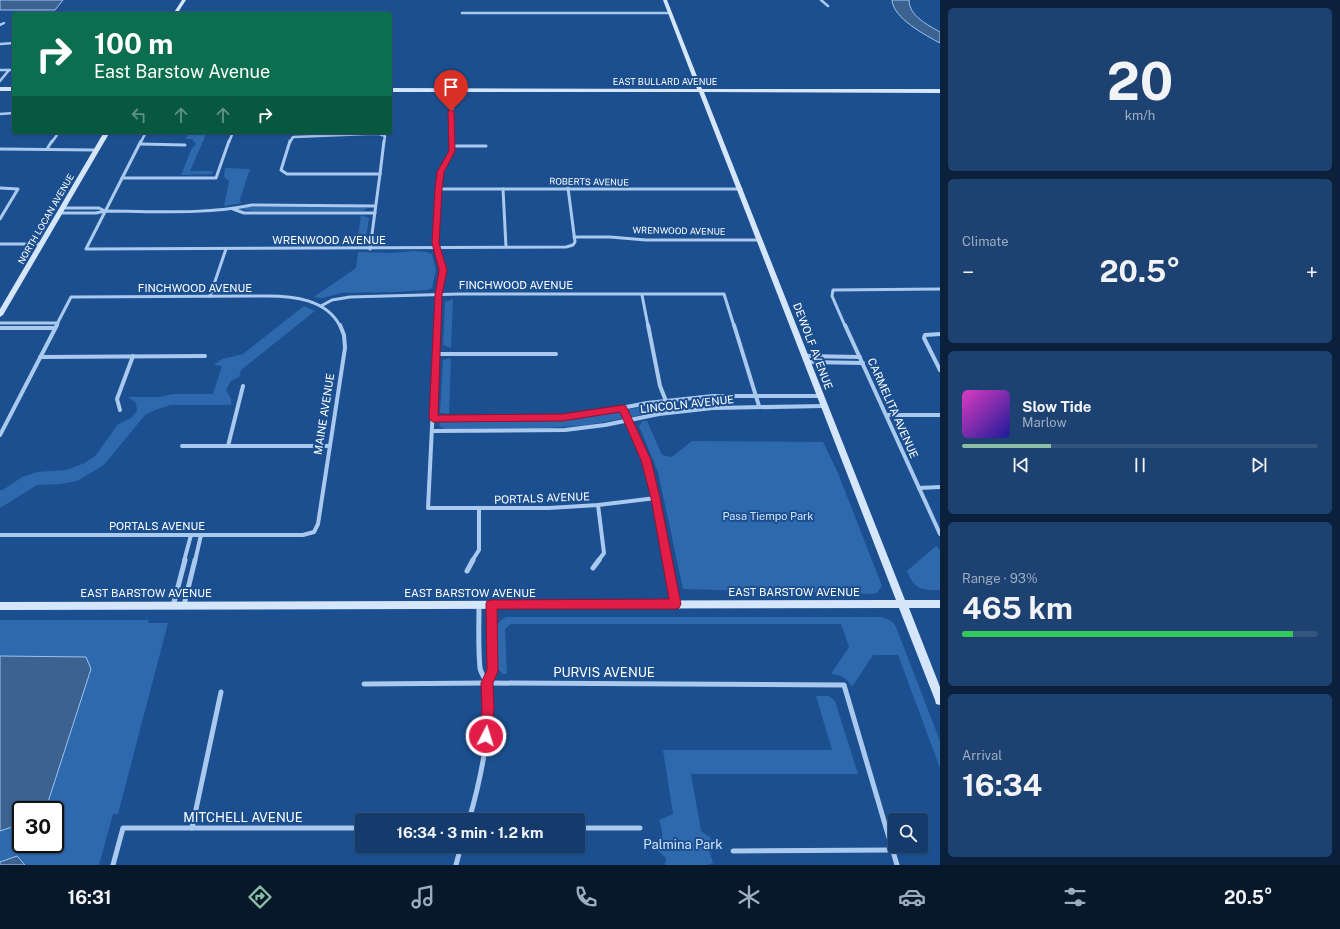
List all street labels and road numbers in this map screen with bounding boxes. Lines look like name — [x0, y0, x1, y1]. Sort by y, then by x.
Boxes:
street label: EAST BULLARD AVENUE — [613, 76, 718, 87]
street label: NORTH LOCAN AVENUE — [15, 171, 76, 266]
street label: ROBERTS AVENUE — [549, 175, 629, 188]
street label: WRENWOOD AVENUE — [632, 224, 726, 237]
street label: WRENWOOD AVENUE — [272, 234, 386, 246]
street label: FINCHWOOD AVENUE — [459, 279, 573, 291]
street label: FINCHWOOD AVENUE — [138, 282, 252, 294]
street label: DEWOLF AVENUE — [791, 301, 835, 391]
street label: CARMELITA AVENUE — [865, 356, 921, 460]
street label: MAINE AVENUE — [312, 372, 336, 455]
street label: LINCOLN AVENUE — [639, 393, 735, 415]
street label: PORTALS AVENUE — [494, 490, 590, 506]
street label: PORTALS AVENUE — [109, 520, 205, 532]
street label: EAST BARSTOW AVENUE — [728, 586, 860, 598]
street label: EAST BARSTOW AVENUE — [80, 587, 212, 599]
street label: EAST BARSTOW AVENUE — [404, 587, 536, 599]
street label: PURVIS AVENUE — [553, 665, 655, 680]
street label: MITCHELL AVENUE — [183, 810, 303, 825]

